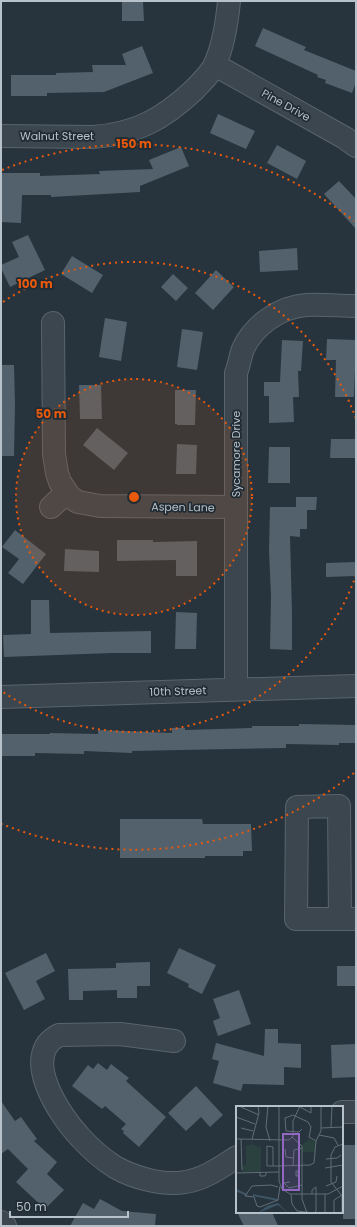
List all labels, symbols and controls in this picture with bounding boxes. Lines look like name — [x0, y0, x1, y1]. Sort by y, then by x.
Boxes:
street label: Pine Drive — [259, 85, 313, 125]
street label: Walnut Street — [20, 128, 94, 144]
text: 150 m — [116, 135, 152, 152]
text: 100 m — [17, 275, 53, 292]
text: 50 m — [36, 405, 67, 422]
street label: Sycamore Drive — [228, 411, 244, 497]
centre of rings — [127, 490, 141, 504]
street label: Aspen Lane — [151, 498, 215, 516]
street label: 10th Street — [149, 682, 207, 700]
inset map — [236, 1106, 343, 1213]
scale bar — [10, 1193, 128, 1219]
text: 50 m — [16, 1198, 47, 1215]

